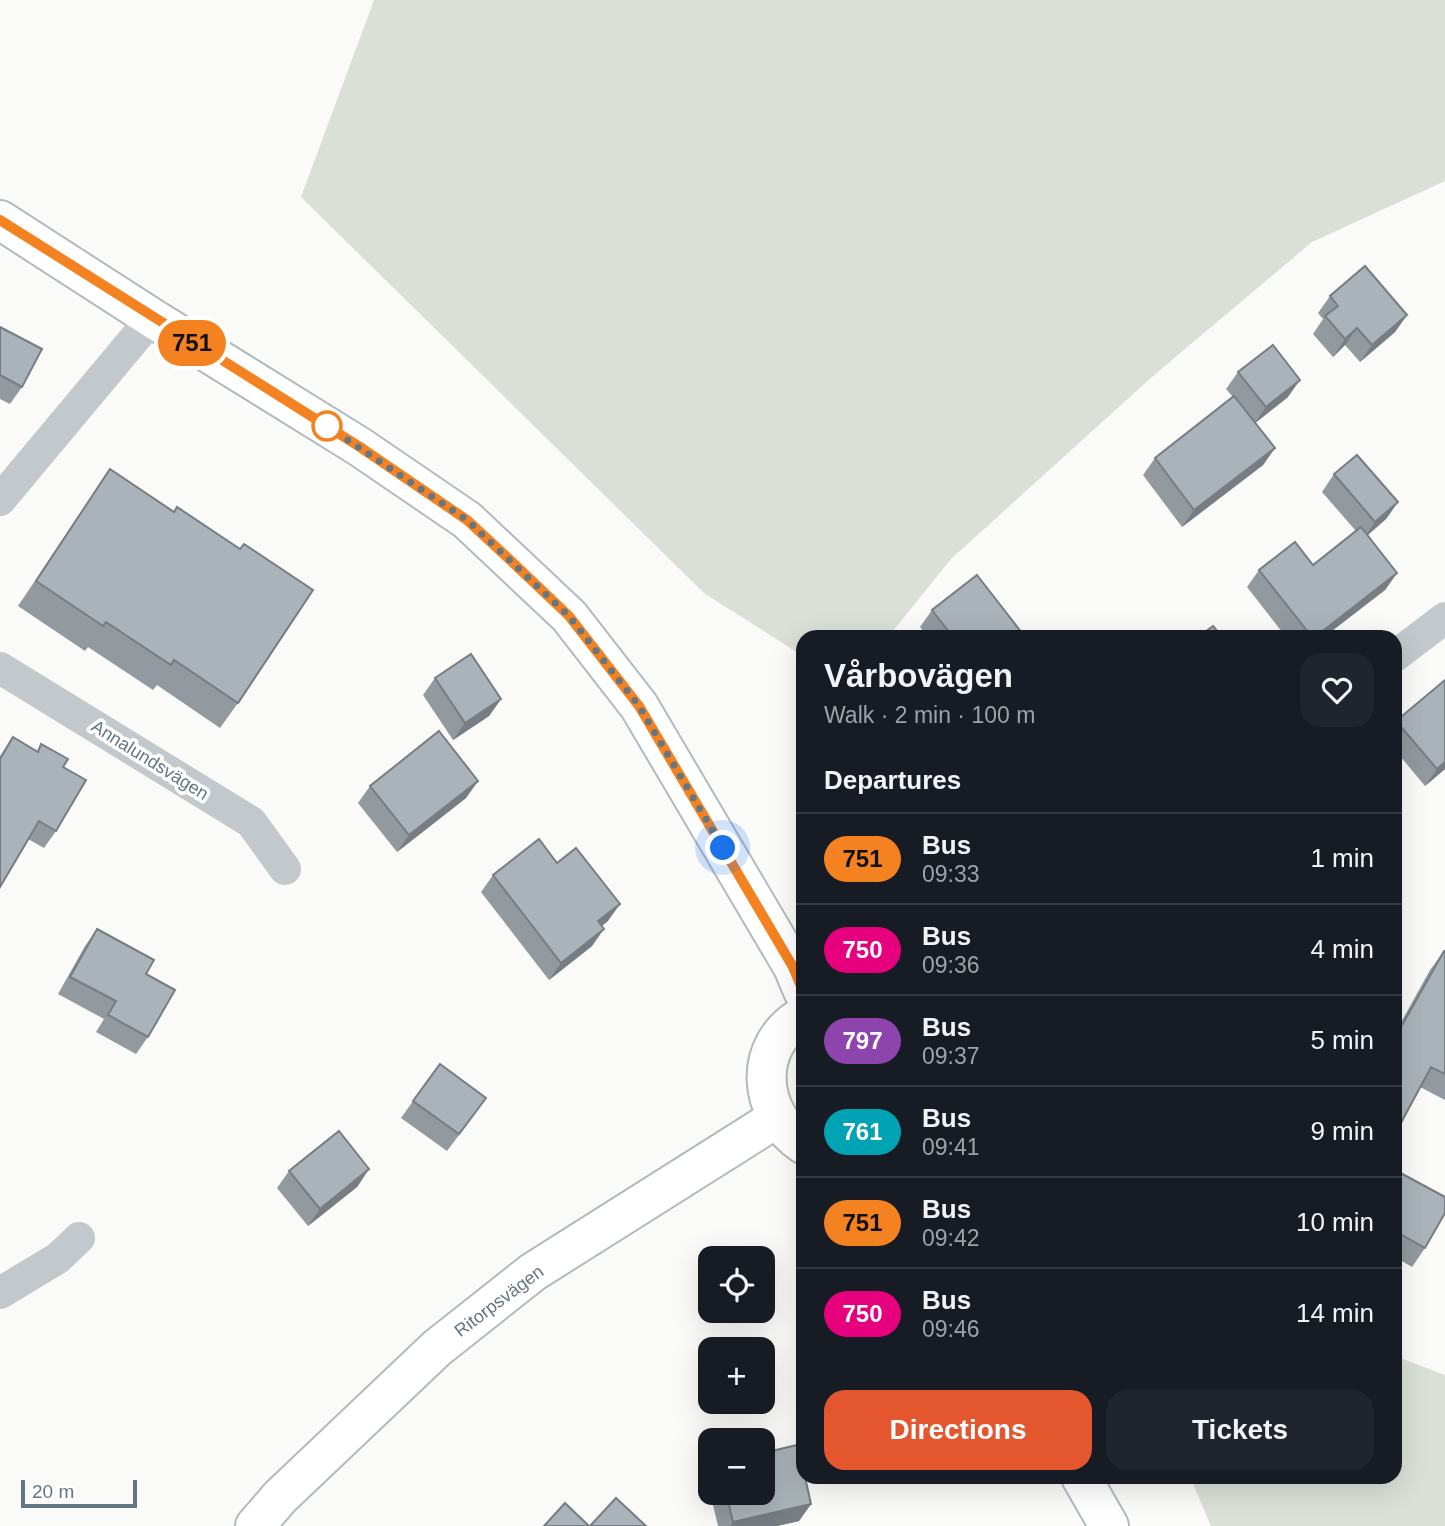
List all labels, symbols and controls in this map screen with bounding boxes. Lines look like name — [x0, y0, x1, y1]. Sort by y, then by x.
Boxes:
line badge: 751 — [152, 320, 232, 366]
text: 751 — [172, 329, 212, 356]
unlabelled marker — [312, 411, 342, 441]
button: heart — [1300, 653, 1374, 727]
text: Vårbovägen — [824, 657, 1013, 694]
text: Walk · 2 min · 100 m — [824, 702, 1035, 728]
street label: Annalundsvägen — [88, 716, 212, 804]
text: Departures — [824, 765, 961, 795]
your location — [705, 830, 740, 865]
text: Bus — [922, 830, 971, 860]
text: 1 min — [1310, 843, 1374, 873]
text: 751 — [842, 845, 883, 872]
text: 09:33 — [922, 861, 980, 887]
text: Bus — [922, 921, 971, 951]
text: 4 min — [1310, 934, 1374, 964]
text: 750 — [842, 936, 883, 963]
text: 09:36 — [922, 952, 980, 978]
text: Bus — [922, 1012, 971, 1042]
text: 5 min — [1310, 1025, 1374, 1055]
text: 797 — [842, 1027, 883, 1054]
text: 09:37 — [922, 1043, 980, 1069]
text: Bus — [922, 1103, 971, 1133]
text: 9 min — [1310, 1116, 1374, 1146]
text: 761 — [842, 1118, 883, 1145]
text: 09:41 — [922, 1134, 980, 1160]
text: Bus — [922, 1194, 971, 1224]
text: 10 min — [1296, 1207, 1374, 1237]
text: 751 — [842, 1209, 883, 1236]
text: 09:42 — [922, 1225, 980, 1251]
map controls — [698, 1246, 775, 1505]
button: locate — [698, 1246, 775, 1323]
street label: Ritorpsvägen — [451, 1261, 547, 1341]
text: Bus — [922, 1285, 971, 1315]
text: 14 min — [1296, 1298, 1374, 1328]
text: 750 — [842, 1300, 883, 1327]
text: 09:46 — [922, 1316, 980, 1342]
button: + — [698, 1337, 775, 1414]
button: Directions — [824, 1390, 1092, 1470]
button: Tickets — [1106, 1390, 1374, 1470]
button: − — [698, 1428, 775, 1505]
scale bar — [21, 1477, 136, 1509]
text: 20 m — [32, 1481, 74, 1502]

